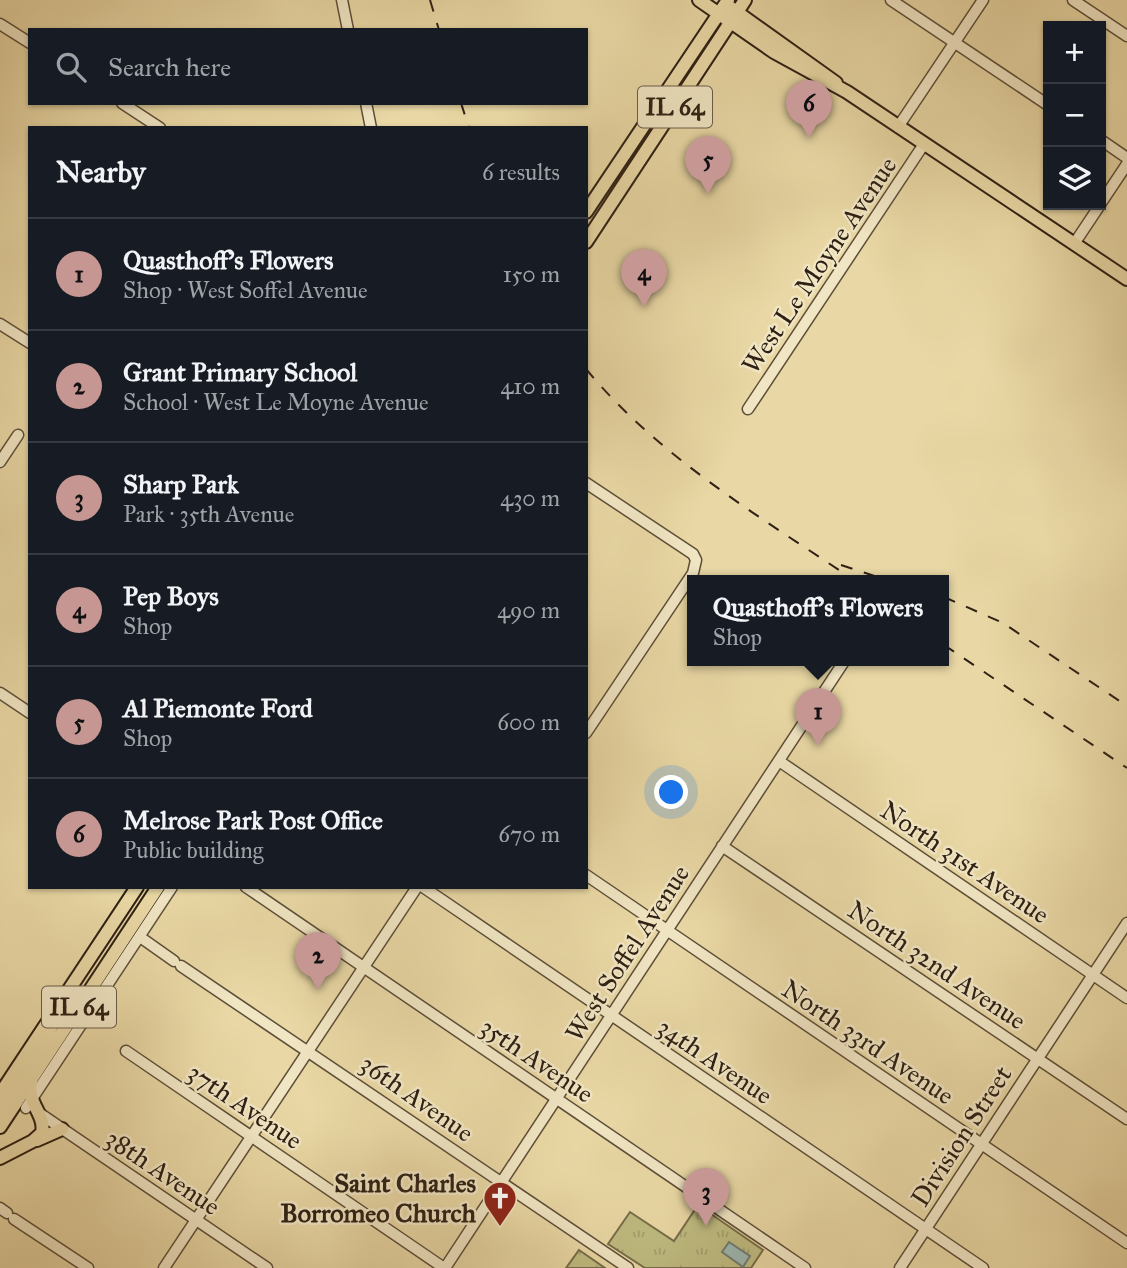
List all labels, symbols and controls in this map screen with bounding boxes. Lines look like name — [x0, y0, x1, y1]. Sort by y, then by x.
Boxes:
map controls — [1043, 21, 1106, 210]
button: + — [1043, 21, 1106, 84]
search box — [28, 28, 588, 105]
icon: search — [52, 48, 90, 86]
text: Search here — [108, 51, 231, 83]
pin: 6 — [786, 80, 832, 138]
button: − — [1043, 84, 1106, 147]
road number: IL 64 — [638, 86, 712, 128]
pin: 5 — [685, 136, 731, 194]
button: layers — [1043, 147, 1106, 210]
street label: West Le Moyne Avenue — [735, 150, 904, 380]
text: Nearby — [56, 154, 146, 190]
text: 6 results — [482, 158, 560, 186]
text: Quasthoff's Flowers — [123, 244, 333, 276]
pin: 4 — [621, 249, 667, 307]
text: 1 — [74, 260, 84, 288]
text: 150 m — [503, 260, 560, 288]
text: Shop · West Soffel Avenue — [123, 276, 368, 304]
text: Grant Primary School — [123, 356, 357, 388]
text: 2 — [73, 372, 85, 400]
text: 410 m — [501, 372, 560, 400]
text: School · West Le Moyne Avenue — [123, 388, 429, 416]
text: Sharp Park — [123, 468, 239, 500]
text: 3 — [74, 484, 84, 512]
text: 430 m — [500, 484, 560, 512]
text: Park · 35th Avenue — [123, 500, 294, 528]
popup — [687, 575, 949, 666]
text: Pep Boys — [123, 580, 219, 612]
text: Quasthoff's Flowers — [713, 591, 923, 623]
text: 4 — [73, 596, 85, 624]
text: 490 m — [497, 596, 560, 624]
text: Shop — [123, 612, 172, 640]
text: Shop — [713, 623, 762, 651]
pin: 1 — [795, 688, 841, 746]
text: Al Piemonte Ford — [123, 692, 313, 724]
text: 5 — [74, 708, 84, 736]
text: 600 m — [497, 708, 560, 736]
text: Shop — [123, 724, 172, 752]
your location — [654, 775, 688, 809]
street label: North 31st Avenue — [874, 794, 1056, 930]
text: Melrose Park Post Office — [123, 804, 383, 836]
text: 6 — [73, 820, 85, 848]
text: 670 m — [498, 820, 560, 848]
text: Public building — [123, 836, 263, 864]
street label: West Soffel Avenue — [558, 859, 696, 1047]
street label: North 32nd Avenue — [842, 894, 1032, 1036]
pin: 2 — [295, 932, 341, 990]
street label: North 33rd Avenue — [776, 973, 960, 1112]
road number: IL 64 — [42, 987, 116, 1028]
street label: 35th Avenue — [474, 1010, 600, 1110]
street label: 34th Avenue — [651, 1011, 779, 1111]
street label: 36th Avenue — [354, 1047, 480, 1149]
street label: 37th Avenue — [182, 1056, 309, 1156]
street label: Division Street — [904, 1060, 1018, 1212]
street label: 38th Avenue — [100, 1122, 227, 1222]
place label: Saint Charles Borromeo Church — [281, 1167, 477, 1229]
pin: 3 — [683, 1168, 729, 1226]
church icon: Saint Charles Borromeo Church — [481, 1179, 519, 1228]

